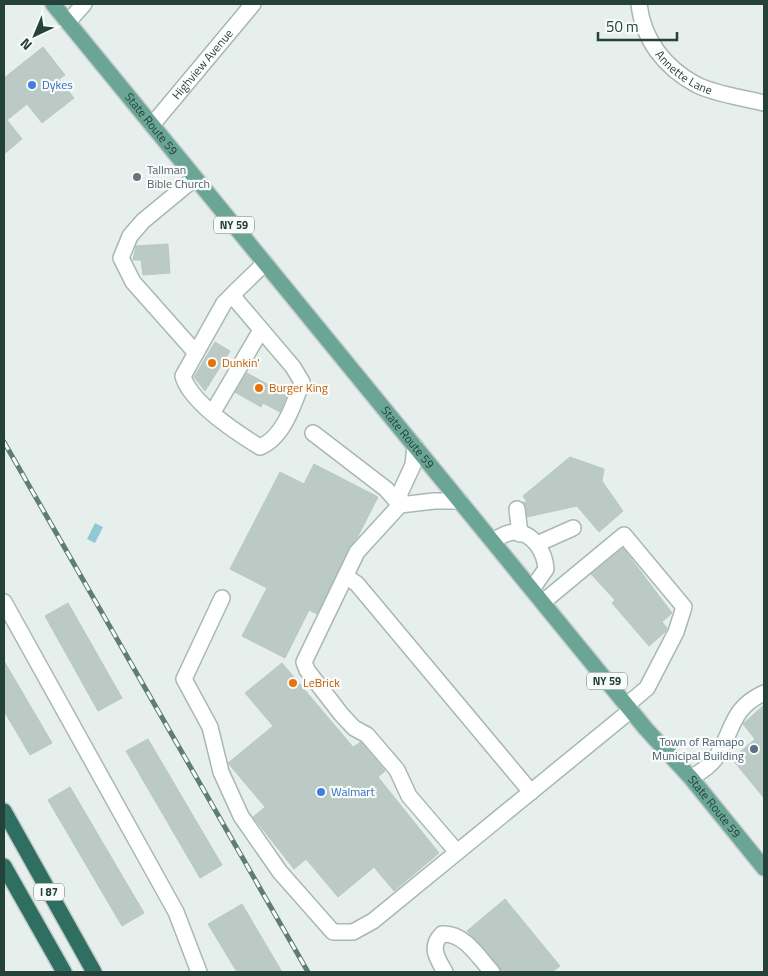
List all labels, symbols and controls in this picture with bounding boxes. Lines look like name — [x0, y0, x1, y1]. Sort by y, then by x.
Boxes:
north arrow — [10, 10, 60, 60]
scale bar — [598, 10, 677, 42]
text: 50 m — [606, 15, 639, 38]
street label: Highview Avenue — [167, 25, 237, 104]
text: N — [15, 34, 36, 56]
street label: Annette Lane — [651, 46, 715, 99]
place label: Dykes — [42, 75, 73, 94]
marker: Dykes — [26, 79, 38, 91]
street label: State Route 59 — [120, 88, 183, 159]
place label: Tallman Bible Church — [147, 160, 210, 193]
marker: Tallman Bible Church — [131, 171, 143, 183]
road number: NY 59 — [214, 216, 254, 234]
place label: Dunkin' — [222, 353, 260, 372]
marker: Dunkin' — [206, 357, 218, 369]
place label: Burger King — [269, 378, 328, 397]
marker: Burger King — [253, 382, 265, 394]
street label: State Route 59 — [377, 402, 440, 473]
road number: NY 59 — [587, 672, 627, 689]
place label: LeBrick — [303, 673, 340, 692]
marker: LeBrick — [287, 677, 299, 689]
place label: Town of Ramapo Municipal Building — [652, 732, 744, 765]
marker: Town of Ramapo Municipal Building — [748, 743, 760, 755]
street label: State Route 59 — [683, 771, 746, 842]
place label: Walmart — [331, 782, 375, 801]
marker: Walmart — [315, 786, 327, 798]
road number: I 87 — [34, 884, 64, 900]

